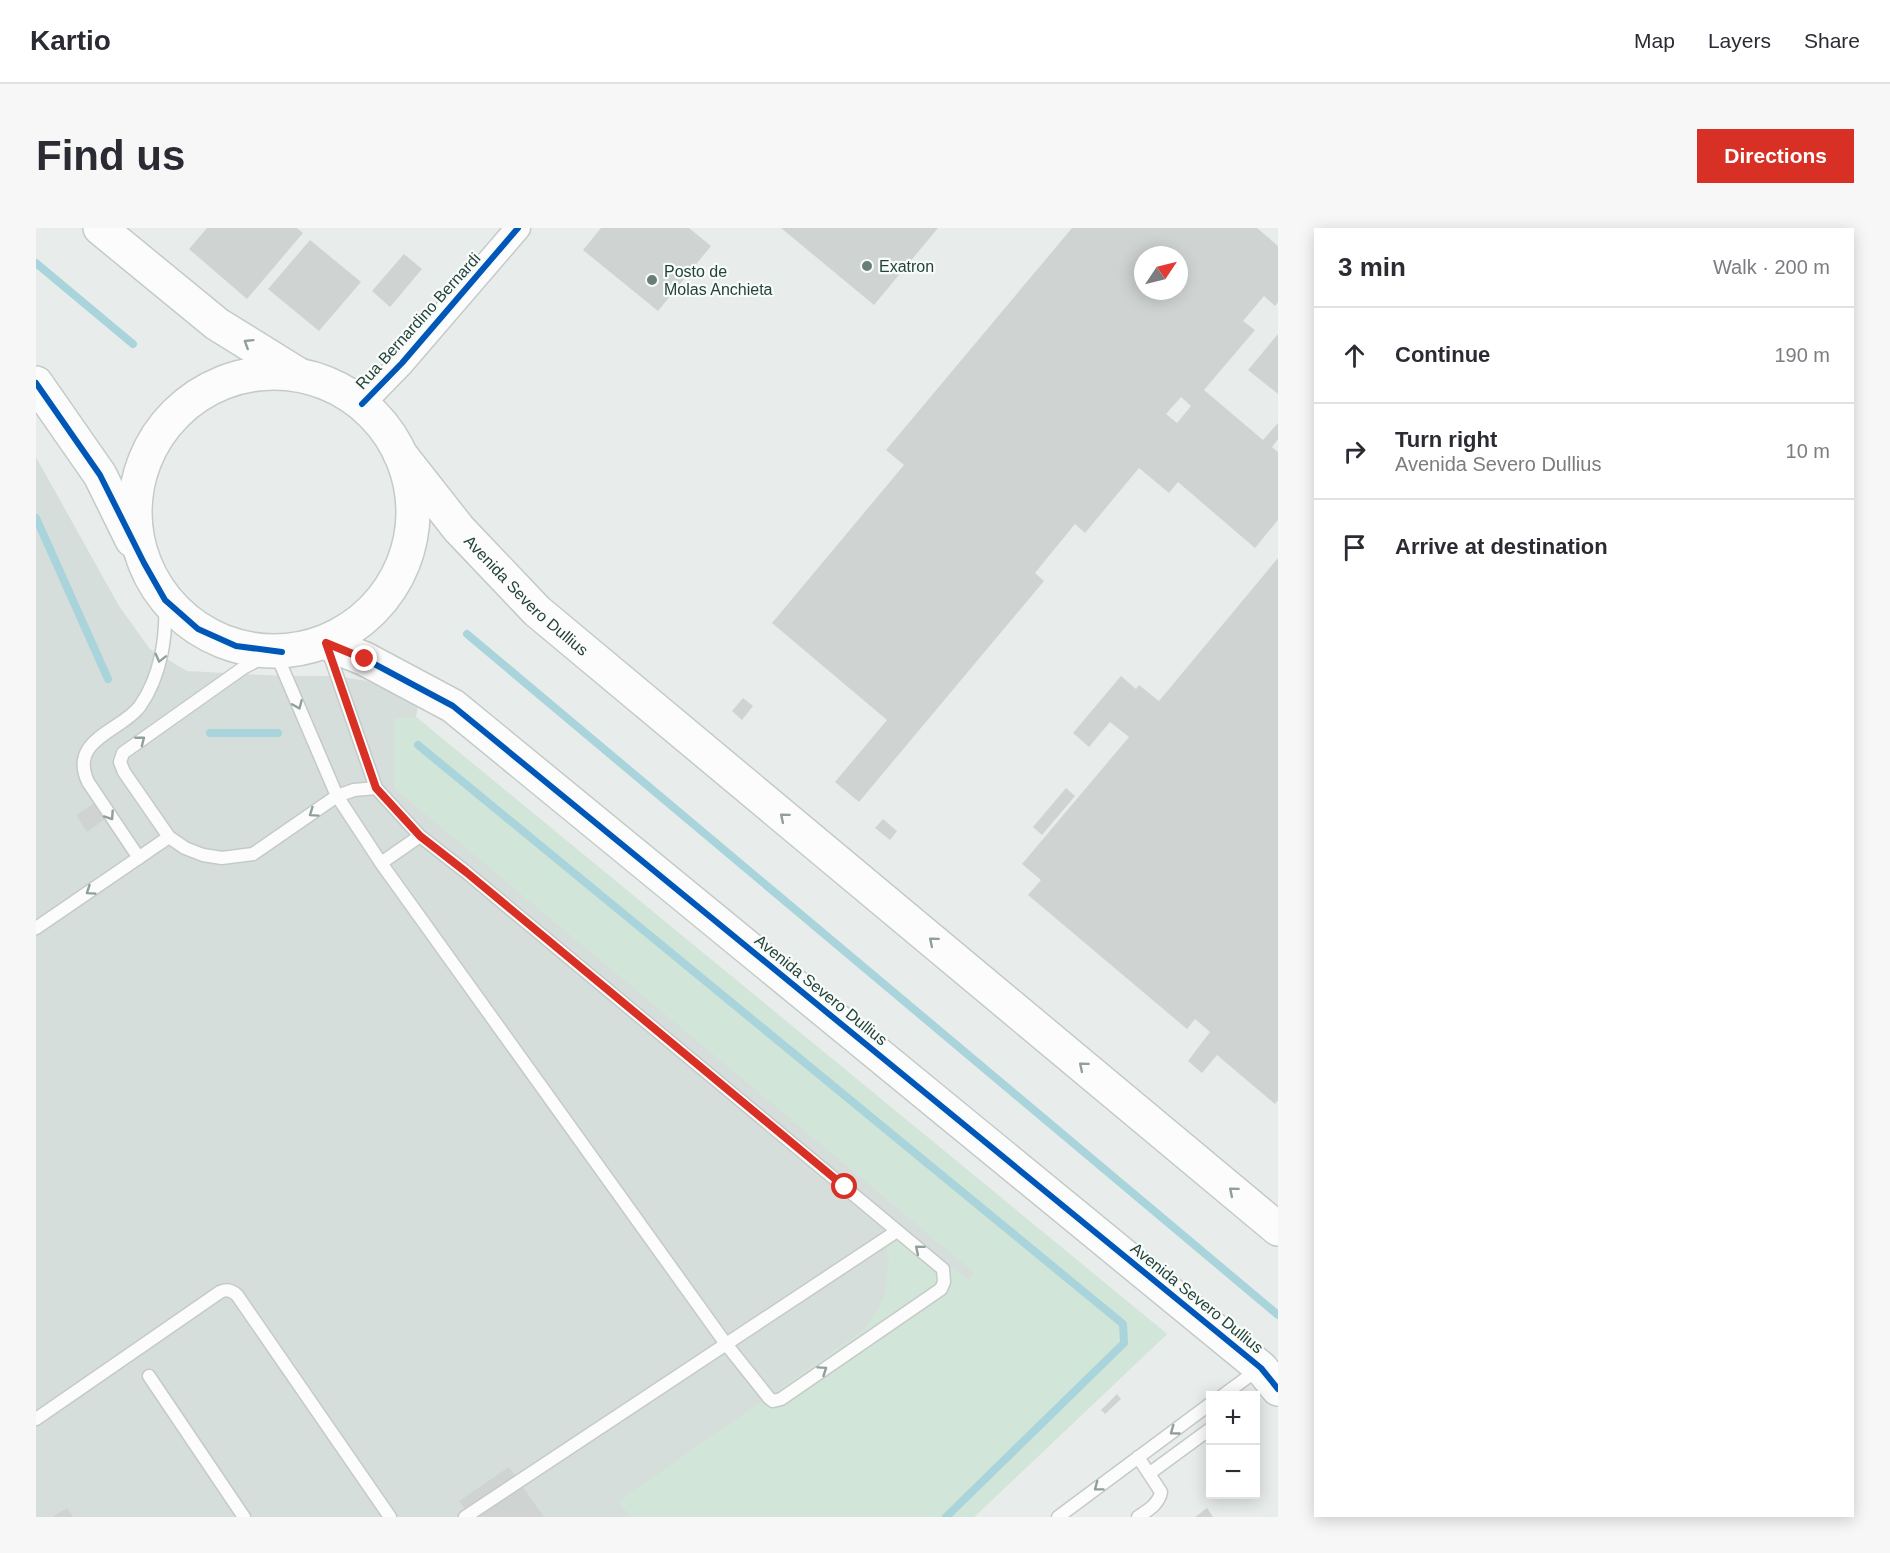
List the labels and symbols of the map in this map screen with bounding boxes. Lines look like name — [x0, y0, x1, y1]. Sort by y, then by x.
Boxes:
north arrow — [1134, 246, 1188, 300]
street label: Rua Bernardino Bernardi — [352, 250, 484, 392]
place label: Exatron — [879, 258, 934, 275]
marker: Exatron — [860, 259, 874, 273]
place label: Posto de Molas Anchieta — [664, 263, 773, 298]
marker: Posto de Molas Anchieta — [645, 273, 659, 287]
one-way arrow — [244, 339, 255, 350]
street label: Avenida Severo Dullius — [461, 532, 592, 659]
route end — [351, 645, 377, 671]
one-way arrow — [155, 653, 168, 663]
one-way arrow — [291, 698, 303, 709]
one-way arrow — [134, 736, 145, 747]
one-way arrow — [309, 806, 320, 817]
one-way arrow — [103, 809, 114, 820]
one-way arrow — [780, 813, 791, 824]
one-way arrow — [86, 884, 97, 895]
street label: Avenida Severo Dullius — [751, 931, 891, 1049]
one-way arrow — [929, 938, 940, 949]
one-way arrow — [1079, 1063, 1090, 1074]
route start — [831, 1173, 857, 1199]
one-way arrow — [1229, 1187, 1240, 1198]
street label: Avenida Severo Dullius — [1127, 1239, 1267, 1357]
one-way arrow — [915, 1246, 926, 1257]
one-way arrow — [816, 1366, 827, 1377]
one-way arrow — [1170, 1424, 1181, 1435]
one-way arrow — [1093, 1480, 1104, 1491]

